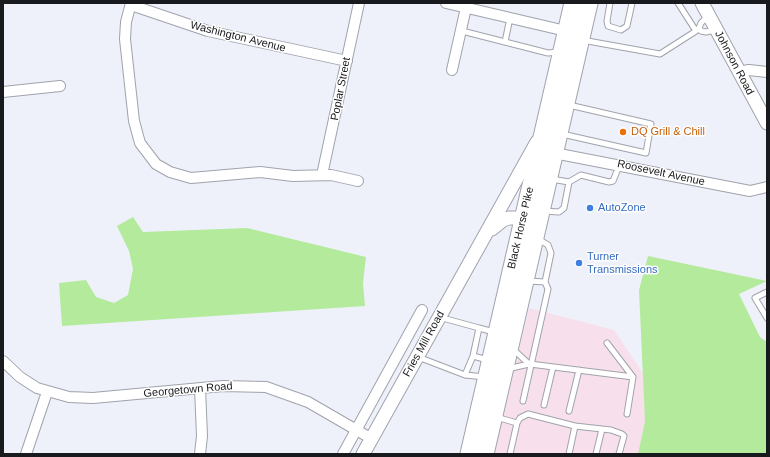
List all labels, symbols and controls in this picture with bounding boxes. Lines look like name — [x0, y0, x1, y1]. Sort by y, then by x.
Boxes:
street label: Washington Avenue — [189, 19, 287, 55]
street label: Johnson Road — [712, 29, 756, 97]
street label: Poplar Street — [328, 56, 354, 122]
place label: DQ Grill & Chill — [631, 125, 705, 139]
marker: DQ Grill & Chill — [618, 127, 628, 137]
street label: Roosevelt Avenue — [616, 157, 706, 189]
street label: Black Horse Pike — [505, 186, 537, 270]
place label: AutoZone — [598, 201, 646, 215]
marker: AutoZone — [585, 203, 595, 213]
place label: Turner Transmissions — [587, 250, 657, 276]
marker: Turner Transmissions — [574, 258, 584, 268]
street label: Fries Mill Road — [400, 309, 448, 379]
street label: Georgetown Road — [143, 380, 233, 400]

